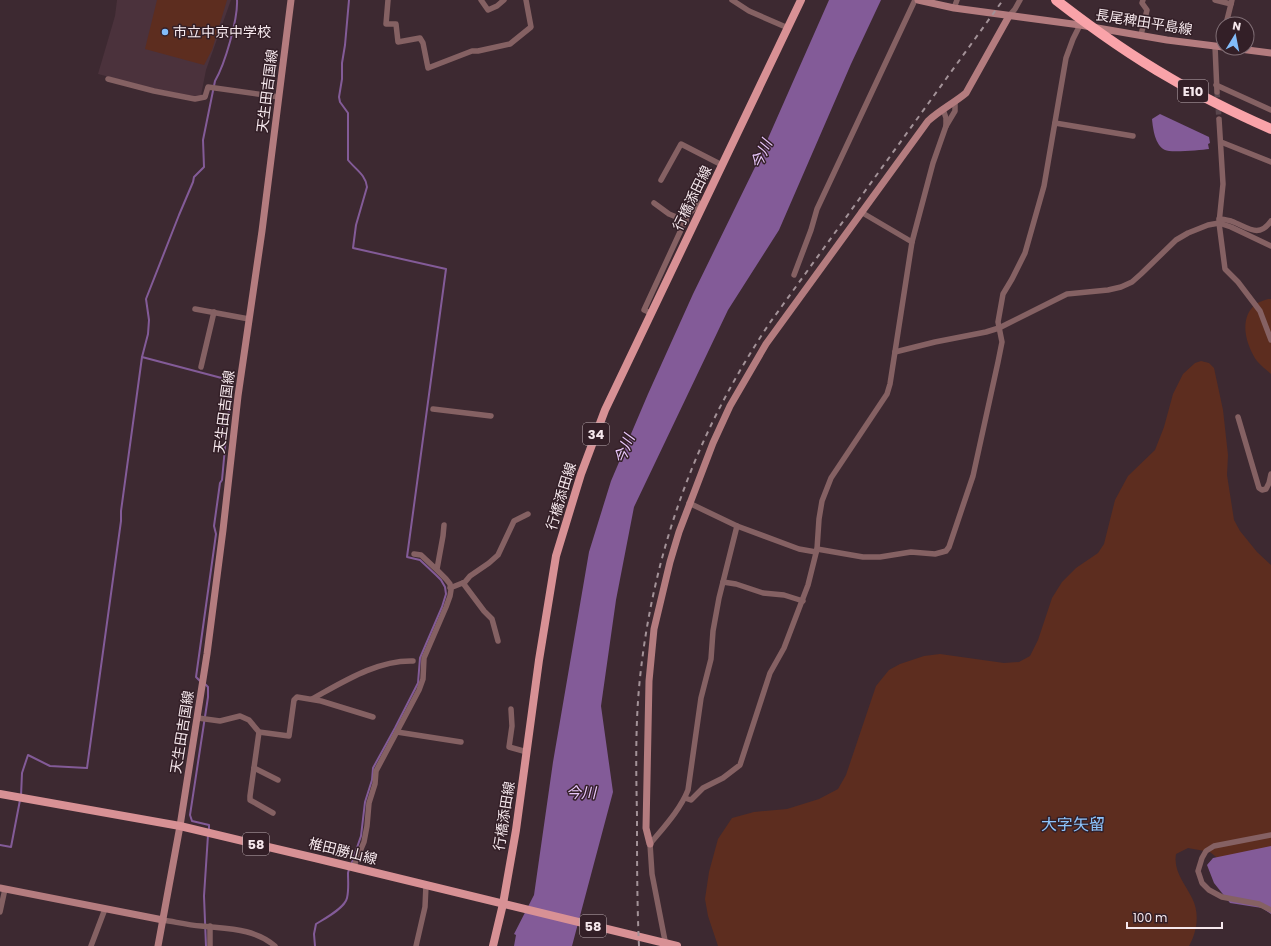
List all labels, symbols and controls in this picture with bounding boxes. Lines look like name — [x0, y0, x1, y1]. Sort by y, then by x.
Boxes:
street label: 長尾稗田平島線 — [1094, 4, 1194, 40]
north arrow — [1215, 16, 1255, 56]
text: N — [1231, 18, 1242, 35]
place label: 市立中京中学校 — [173, 22, 271, 42]
marker: 市立中京中学校 — [160, 27, 170, 37]
street label: 天生田吉国線 — [252, 48, 282, 134]
road number: E10 — [1178, 80, 1208, 102]
water label: 今川 — [745, 134, 778, 172]
street label: 行橋添田線 — [668, 162, 716, 234]
street label: 天生田吉国線 — [209, 369, 239, 455]
road number: 34 — [583, 423, 609, 445]
water label: 今川 — [609, 429, 640, 467]
street label: 行橋添田線 — [541, 460, 581, 532]
street label: 天生田吉国線 — [166, 689, 198, 775]
street label: 行橋添田線 — [489, 780, 519, 852]
water label: 今川 — [566, 782, 598, 803]
district label: 大字矢留 — [1041, 813, 1105, 836]
road number: 58 — [243, 833, 269, 855]
street label: 椎田勝山線 — [307, 833, 379, 869]
scale bar — [1127, 904, 1222, 930]
text: 100 m — [1133, 909, 1167, 926]
road number: 58 — [580, 915, 606, 937]

